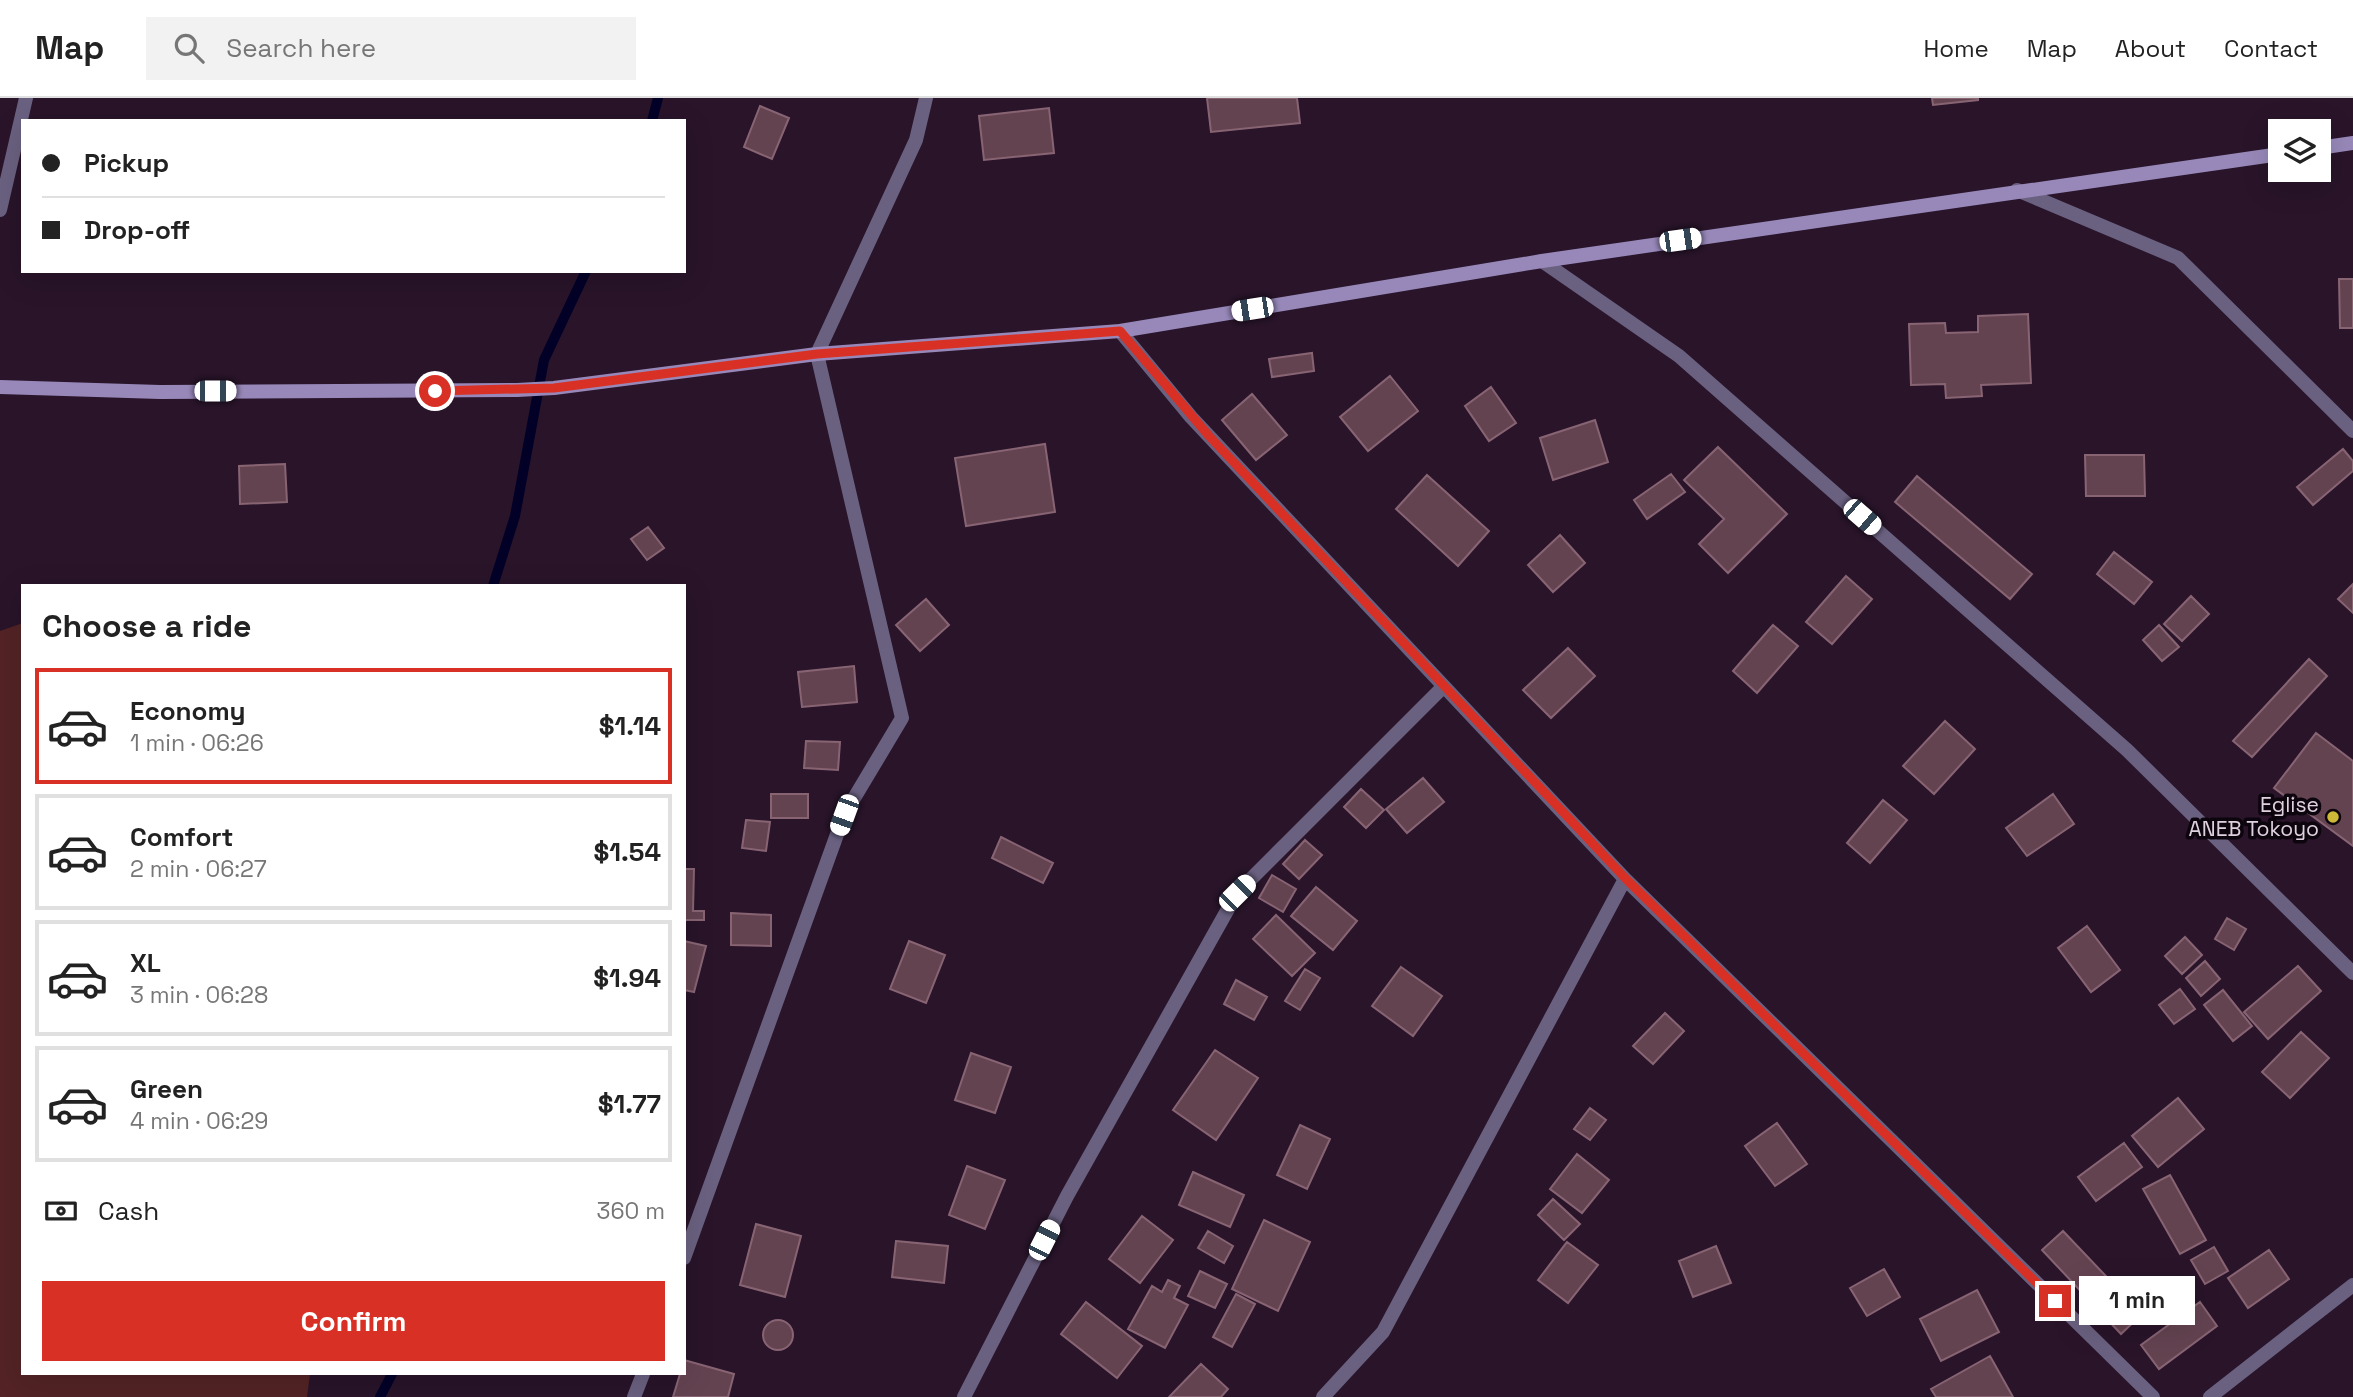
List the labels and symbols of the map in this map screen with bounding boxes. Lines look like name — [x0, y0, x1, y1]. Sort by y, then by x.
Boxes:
car — [1658, 227, 1703, 253]
car — [1230, 295, 1275, 323]
route start — [419, 375, 451, 407]
car — [195, 381, 237, 402]
car — [1840, 495, 1885, 539]
place label: Eglise ANEB Tokoyo — [2188, 791, 2319, 842]
car — [827, 792, 862, 838]
marker: Eglise ANEB Tokoyo — [2325, 809, 2341, 825]
car — [1215, 871, 1260, 915]
car — [1026, 1217, 1063, 1263]
callout: 1 min — [2080, 1276, 2195, 1326]
route end — [2039, 1285, 2071, 1317]

